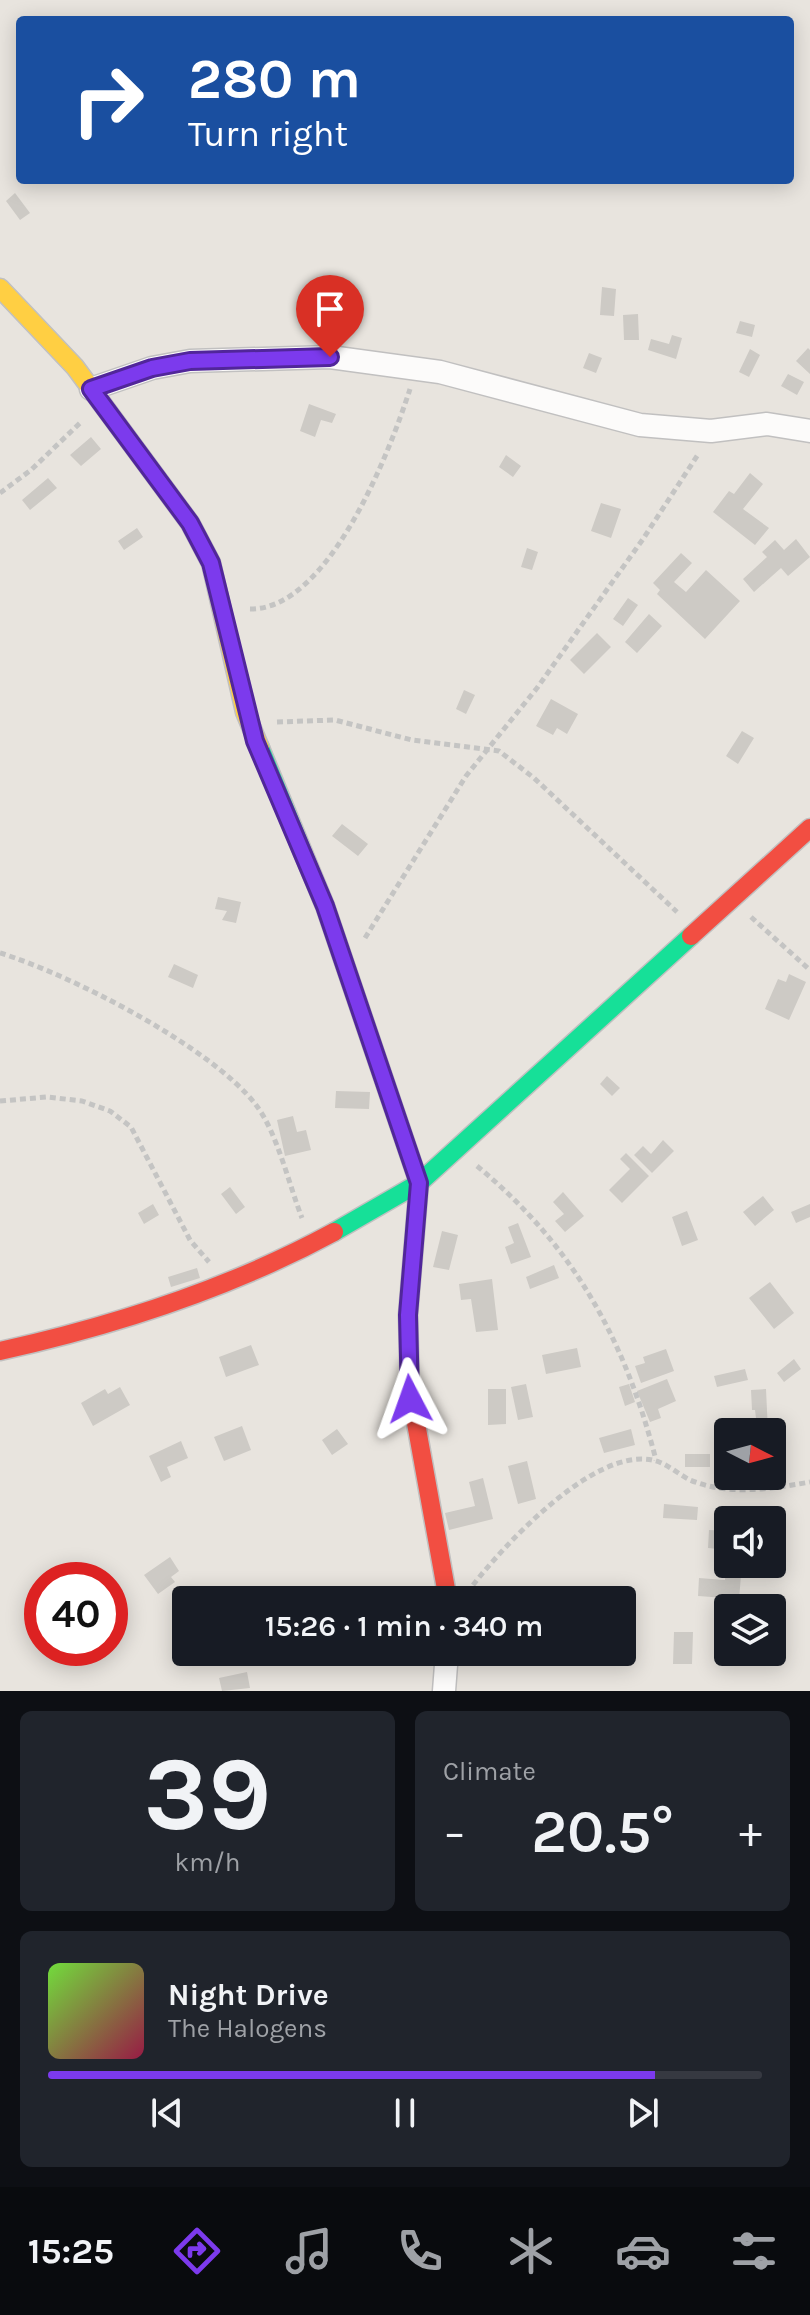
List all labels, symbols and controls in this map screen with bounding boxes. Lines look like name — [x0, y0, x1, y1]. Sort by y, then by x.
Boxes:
text: 280 m — [188, 46, 361, 111]
icon: right — [56, 48, 160, 152]
text: Turn right — [188, 113, 348, 155]
pin — [296, 275, 364, 357]
icon: arrive — [308, 287, 352, 331]
position arrow — [368, 1357, 452, 1441]
north arrow — [714, 1418, 786, 1490]
map controls — [714, 1418, 786, 1666]
button: sound — [714, 1506, 786, 1578]
speed limit sign: 40 — [24, 1562, 128, 1666]
button: layers — [714, 1594, 786, 1666]
text: 15:26 · 1 min · 340 m — [265, 1608, 543, 1644]
text: 39 — [143, 1734, 272, 1855]
text: Climate — [443, 1756, 536, 1787]
text: 20.5° — [531, 1797, 674, 1867]
text: − — [443, 1807, 466, 1858]
text: + — [739, 1807, 762, 1858]
text: km/h — [175, 1847, 240, 1878]
text: Night Drive — [168, 1977, 329, 2013]
text: The Halogens — [168, 2013, 327, 2044]
icon: previous — [145, 2091, 189, 2135]
icon: pause — [383, 2091, 427, 2135]
icon: next — [621, 2091, 665, 2135]
icon: directions — [169, 2223, 225, 2279]
icon: music — [281, 2223, 337, 2279]
icon: phone — [392, 2223, 448, 2279]
icon: climate — [503, 2223, 559, 2279]
icon: car — [615, 2223, 671, 2279]
icon: filters — [726, 2223, 782, 2279]
text: 15:25 — [28, 2230, 114, 2272]

